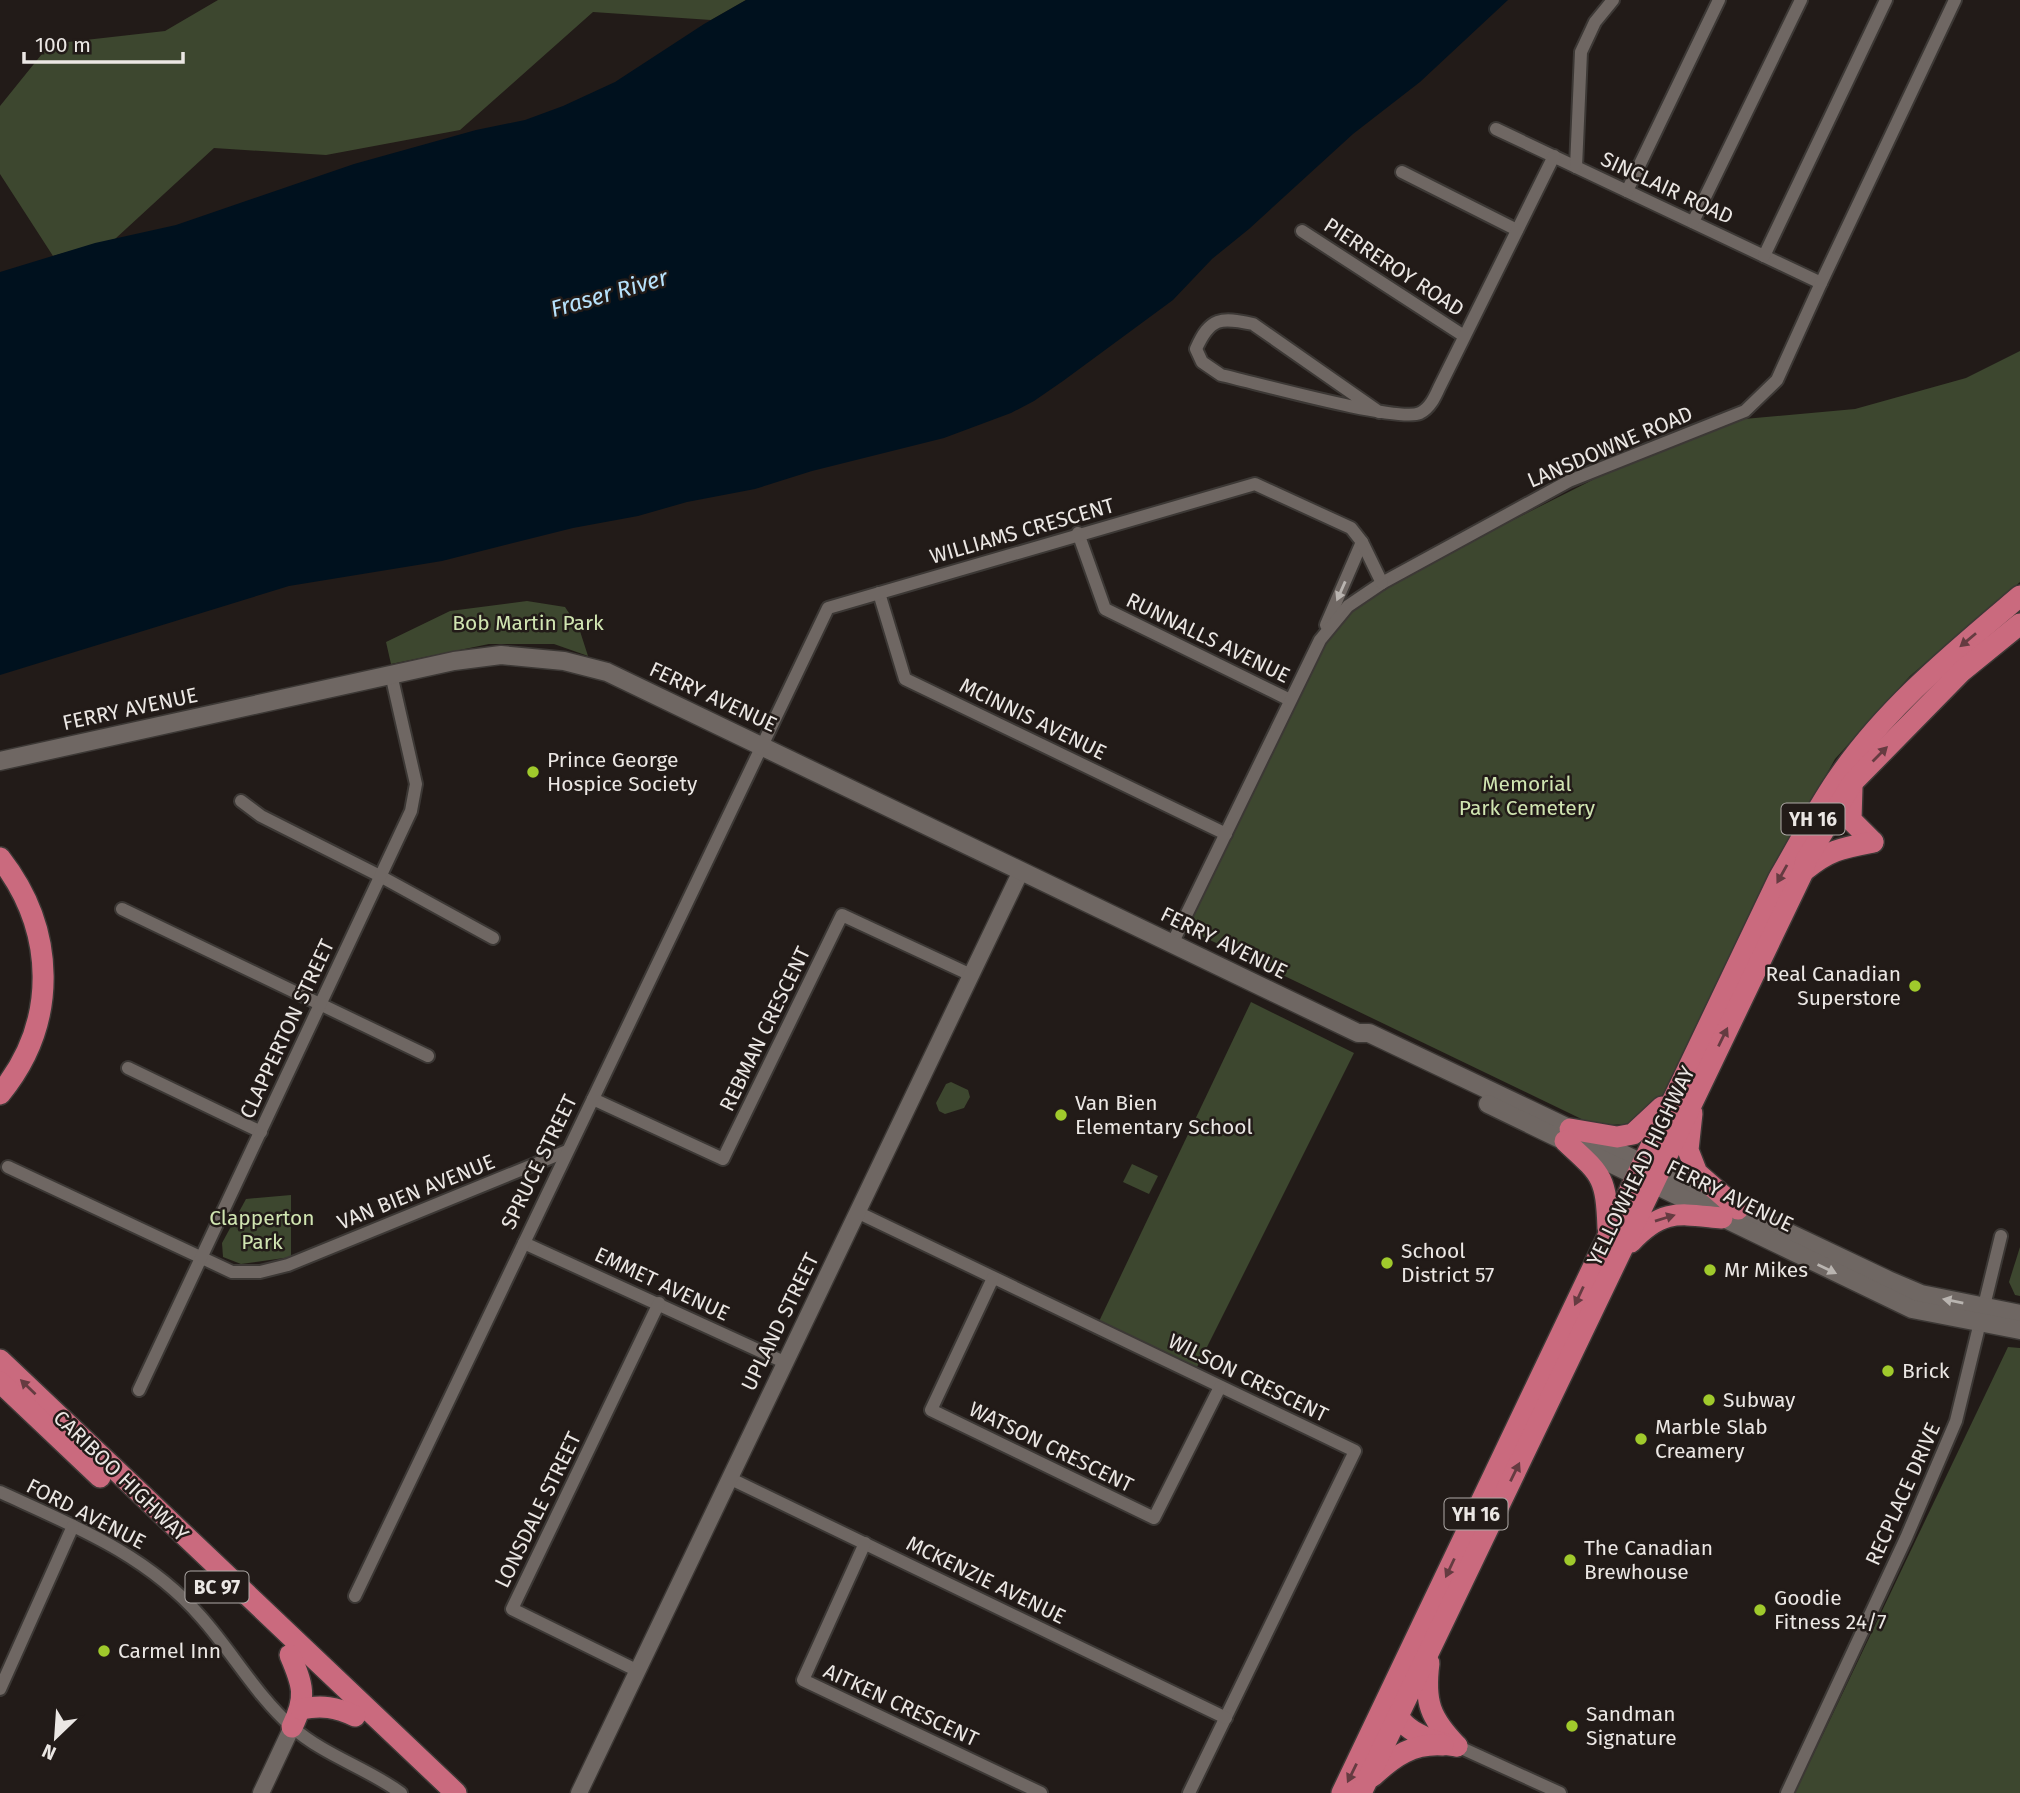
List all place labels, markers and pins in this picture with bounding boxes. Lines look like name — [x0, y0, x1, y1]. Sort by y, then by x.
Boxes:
place label: Prince George Hospice Society — [547, 747, 698, 797]
marker: Prince George Hospice Society — [525, 764, 541, 780]
place label: Real Canadian Superstore — [1766, 961, 1901, 1011]
marker: Real Canadian Superstore — [1907, 978, 1923, 994]
place label: Van Bien Elementary School — [1075, 1090, 1253, 1140]
marker: Van Bien Elementary School — [1053, 1107, 1069, 1123]
place label: School District 57 — [1401, 1238, 1494, 1288]
marker: School District 57 — [1379, 1255, 1395, 1271]
place label: Mr Mikes — [1724, 1257, 1808, 1283]
marker: Mr Mikes — [1702, 1262, 1718, 1278]
place label: Brick — [1902, 1358, 1950, 1384]
marker: Brick — [1880, 1363, 1896, 1379]
place label: Subway — [1723, 1387, 1796, 1413]
marker: Subway — [1701, 1392, 1717, 1408]
place label: Marble Slab Creamery — [1655, 1414, 1768, 1464]
marker: Marble Slab Creamery — [1633, 1431, 1649, 1447]
place label: The Canadian Brewhouse — [1584, 1535, 1713, 1585]
marker: The Canadian Brewhouse — [1562, 1552, 1578, 1568]
place label: Goodie Fitness 24/7 — [1774, 1585, 1887, 1635]
marker: Goodie Fitness 24/7 — [1752, 1602, 1768, 1618]
place label: Carmel Inn — [118, 1638, 221, 1664]
marker: Carmel Inn — [96, 1643, 112, 1659]
place label: Sandman Signature — [1586, 1701, 1677, 1751]
marker: Sandman Signature — [1564, 1718, 1580, 1734]

